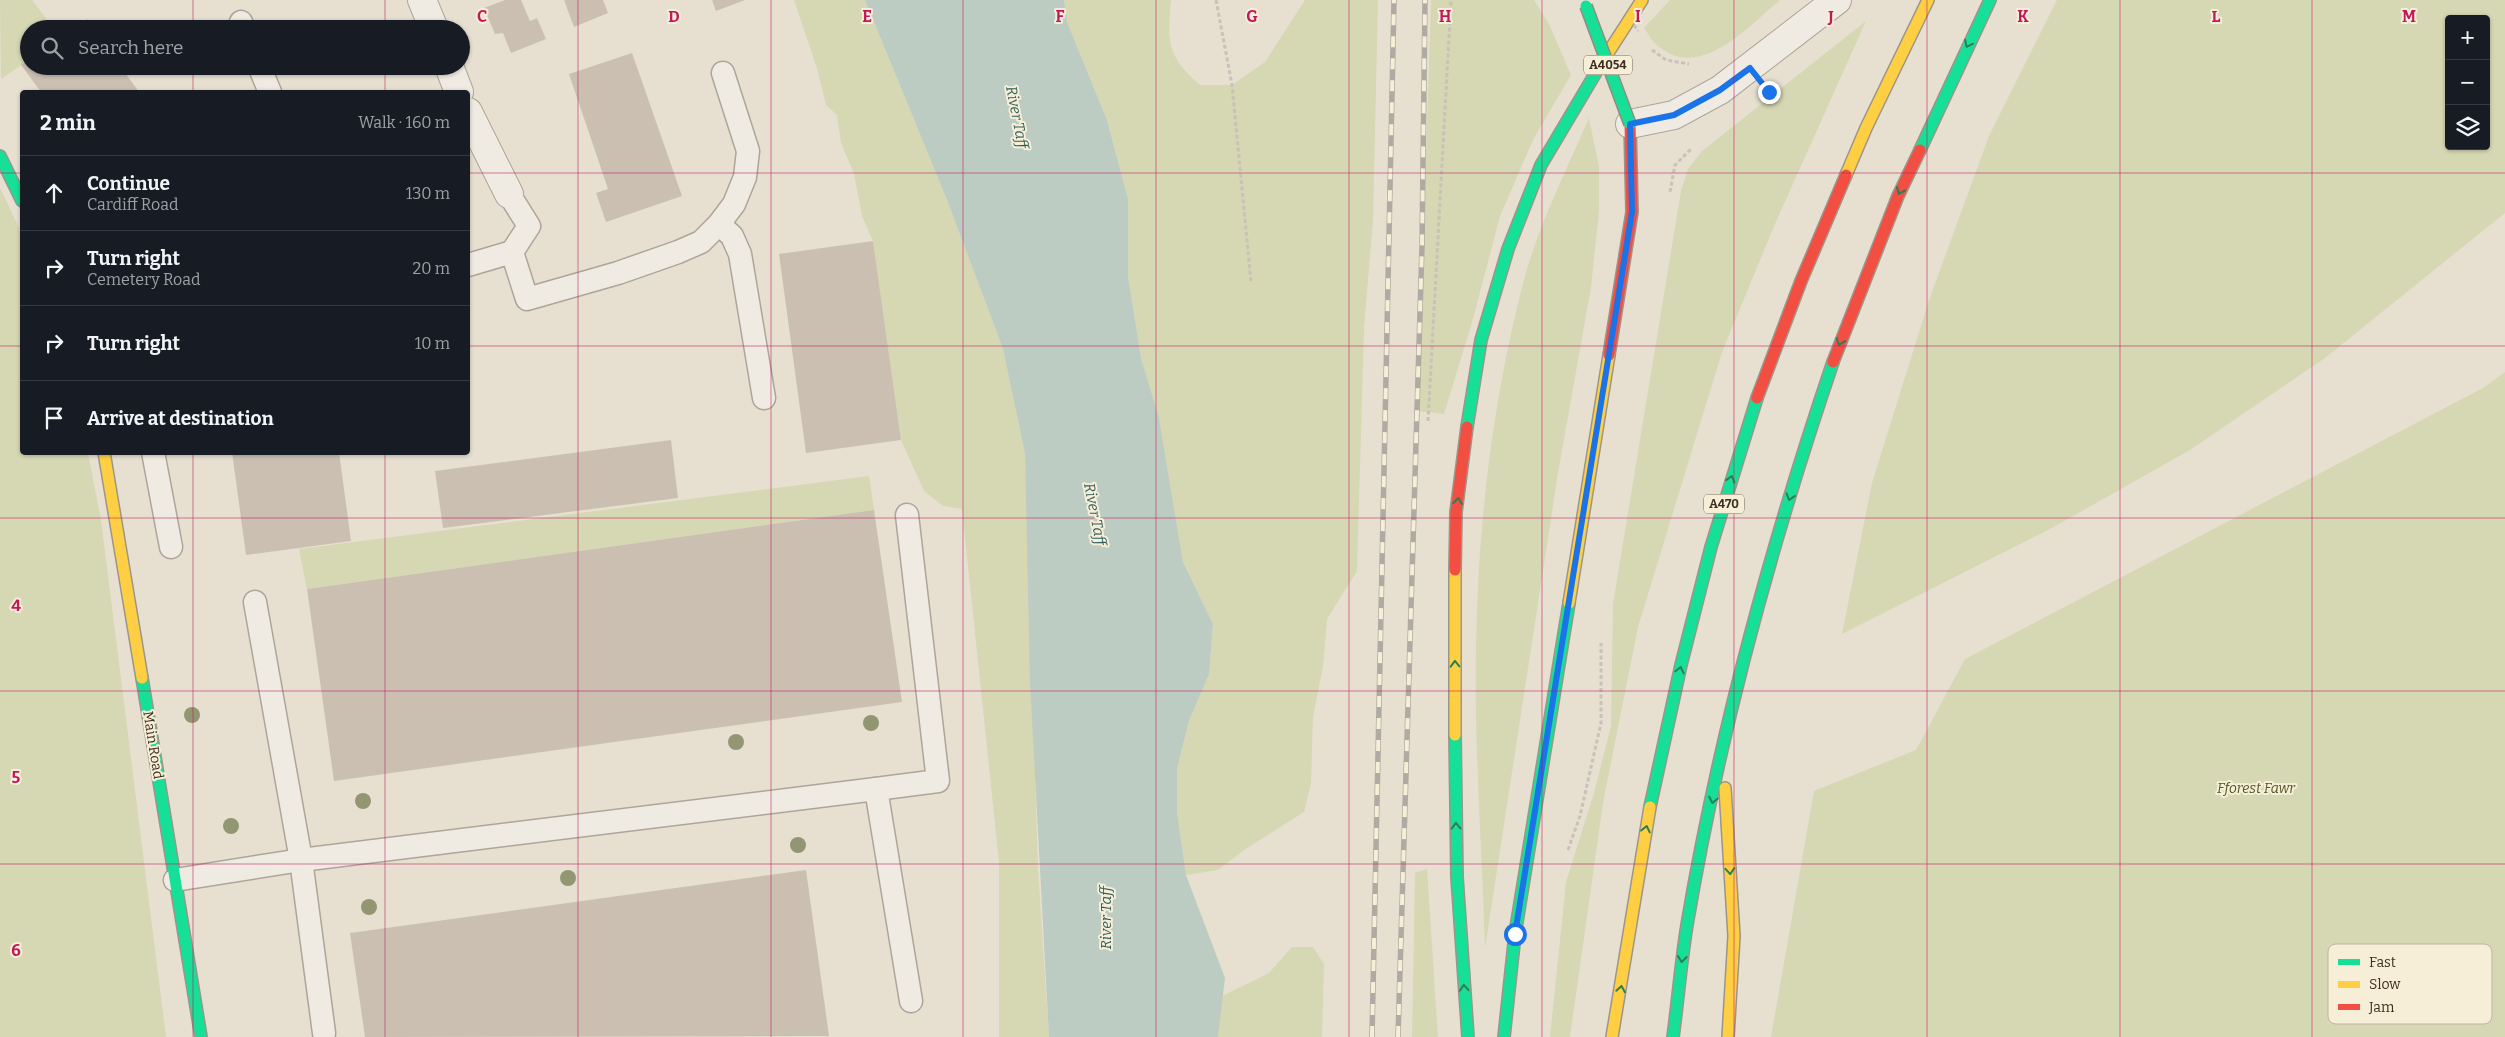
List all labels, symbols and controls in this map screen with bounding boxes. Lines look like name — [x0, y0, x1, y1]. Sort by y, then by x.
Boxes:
text: C — [477, 7, 487, 26]
text: D — [668, 7, 680, 26]
text: E — [862, 7, 872, 26]
text: F — [1056, 7, 1065, 26]
text: G — [1246, 7, 1258, 26]
text: H — [1439, 7, 1452, 26]
text: I — [1635, 7, 1641, 26]
text: J — [1827, 7, 1834, 26]
text: K — [2017, 7, 2029, 26]
text: L — [2212, 7, 2221, 26]
text: M — [2402, 7, 2416, 26]
map controls — [2445, 15, 2490, 150]
button: + — [2445, 15, 2490, 60]
search box — [20, 20, 470, 75]
icon: search — [38, 34, 66, 62]
text: Search here — [78, 36, 183, 59]
one-way arrow — [1964, 39, 1975, 48]
road number: A4054 — [1584, 56, 1632, 74]
button: − — [2445, 60, 2490, 105]
route end — [1758, 81, 1781, 104]
water label: River Taff — [1002, 84, 1032, 152]
button: layers — [2445, 105, 2490, 150]
text: 2 min — [40, 110, 96, 136]
text: Walk · 160 m — [358, 113, 450, 132]
text: Continue — [87, 172, 170, 195]
icon: ahead — [40, 179, 68, 207]
text: 130 m — [406, 184, 450, 203]
one-way arrow — [1896, 186, 1907, 195]
text: Cardiff Road — [87, 195, 178, 214]
text: Turn right — [87, 247, 180, 270]
icon: right — [40, 254, 68, 282]
text: 20 m — [413, 259, 450, 278]
text: Cemetery Road — [87, 270, 201, 289]
icon: right — [40, 329, 68, 357]
text: Turn right — [87, 332, 180, 355]
text: 10 m — [415, 334, 450, 353]
one-way arrow — [1836, 338, 1846, 346]
icon: arrive — [40, 404, 68, 432]
text: Arrive at destination — [87, 407, 274, 430]
one-way arrow — [1726, 475, 1736, 484]
water label: River Taff — [1080, 481, 1110, 549]
one-way arrow — [1785, 492, 1795, 500]
road number: A470 — [1704, 494, 1744, 514]
one-way arrow — [1452, 497, 1463, 505]
text: 4 — [11, 596, 21, 615]
one-way arrow — [1450, 659, 1460, 667]
one-way arrow — [1674, 665, 1685, 674]
street label: Main Road — [139, 710, 167, 780]
text: 5 — [12, 768, 21, 787]
park label: Fforest Fawr — [2217, 780, 2296, 797]
one-way arrow — [1708, 795, 1718, 804]
one-way arrow — [1451, 822, 1462, 830]
one-way arrow — [1640, 824, 1650, 833]
one-way arrow — [1724, 867, 1735, 875]
water label: River Taff — [1097, 884, 1115, 950]
route start — [1504, 923, 1527, 946]
text: 6 — [11, 941, 21, 960]
legend — [2328, 944, 2492, 1024]
text: Fast — [2369, 954, 2396, 971]
one-way arrow — [1678, 955, 1688, 964]
text: Slow — [2369, 976, 2401, 993]
one-way arrow — [1458, 984, 1469, 992]
one-way arrow — [1615, 985, 1626, 993]
text: Jam — [2368, 999, 2395, 1016]

